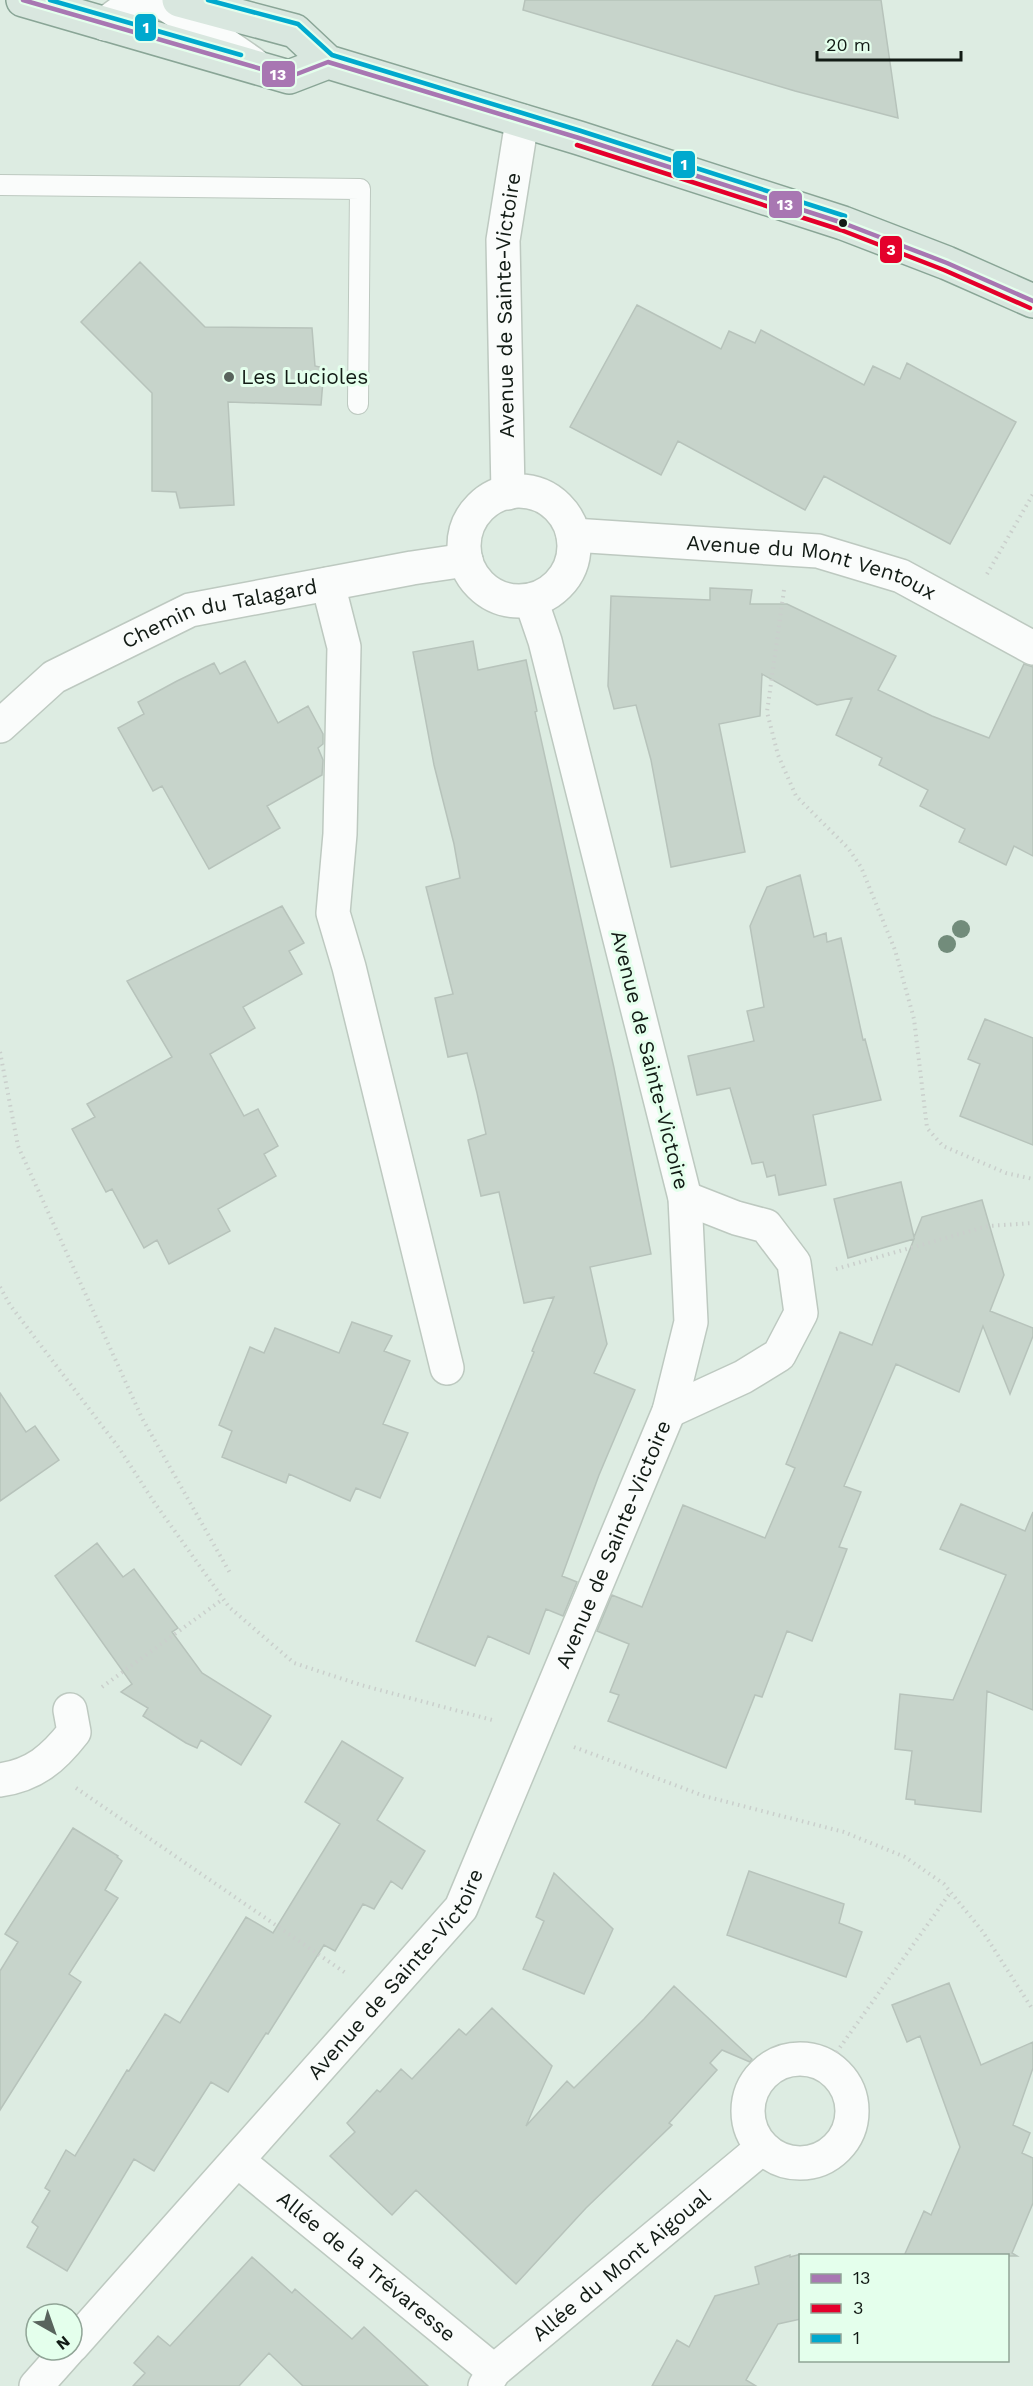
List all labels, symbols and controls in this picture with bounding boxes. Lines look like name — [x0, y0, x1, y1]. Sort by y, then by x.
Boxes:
line badge: 1 — [134, 13, 157, 42]
text: 1 — [143, 18, 149, 37]
scale bar — [817, 24, 961, 62]
text: 20 m — [826, 34, 871, 55]
line badge: 13 — [261, 60, 296, 88]
text: 13 — [270, 65, 286, 84]
line badge: 1 — [672, 150, 696, 179]
text: 1 — [681, 155, 687, 174]
street label: Avenue de Sainte-Victoire — [490, 171, 526, 438]
line badge: 13 — [768, 190, 803, 219]
text: 13 — [777, 195, 793, 214]
unlabelled marker — [837, 217, 849, 229]
line badge: 3 — [879, 235, 903, 264]
text: 3 — [886, 240, 896, 259]
place label: Les Lucioles — [241, 364, 368, 389]
marker: Les Lucioles — [222, 370, 236, 384]
street label: Avenue du Mont Ventoux — [686, 529, 941, 605]
street label: Chemin du Talagard — [118, 573, 319, 654]
street label: Avenue de Sainte-Victoire — [606, 928, 695, 1192]
street label: Avenue de Sainte-Victoire — [550, 1416, 676, 1672]
street label: Avenue de Sainte-Victoire — [302, 1865, 488, 2084]
street label: Allée du Mont Aigoual — [527, 2183, 716, 2346]
street label: Allée de la Trévaresse — [272, 2185, 461, 2346]
legend — [799, 2254, 1009, 2362]
text: 13 — [853, 2267, 871, 2288]
text: 3 — [853, 2297, 864, 2318]
north arrow — [24, 2302, 84, 2362]
text: 1 — [853, 2327, 860, 2348]
text: N — [53, 2332, 74, 2354]

